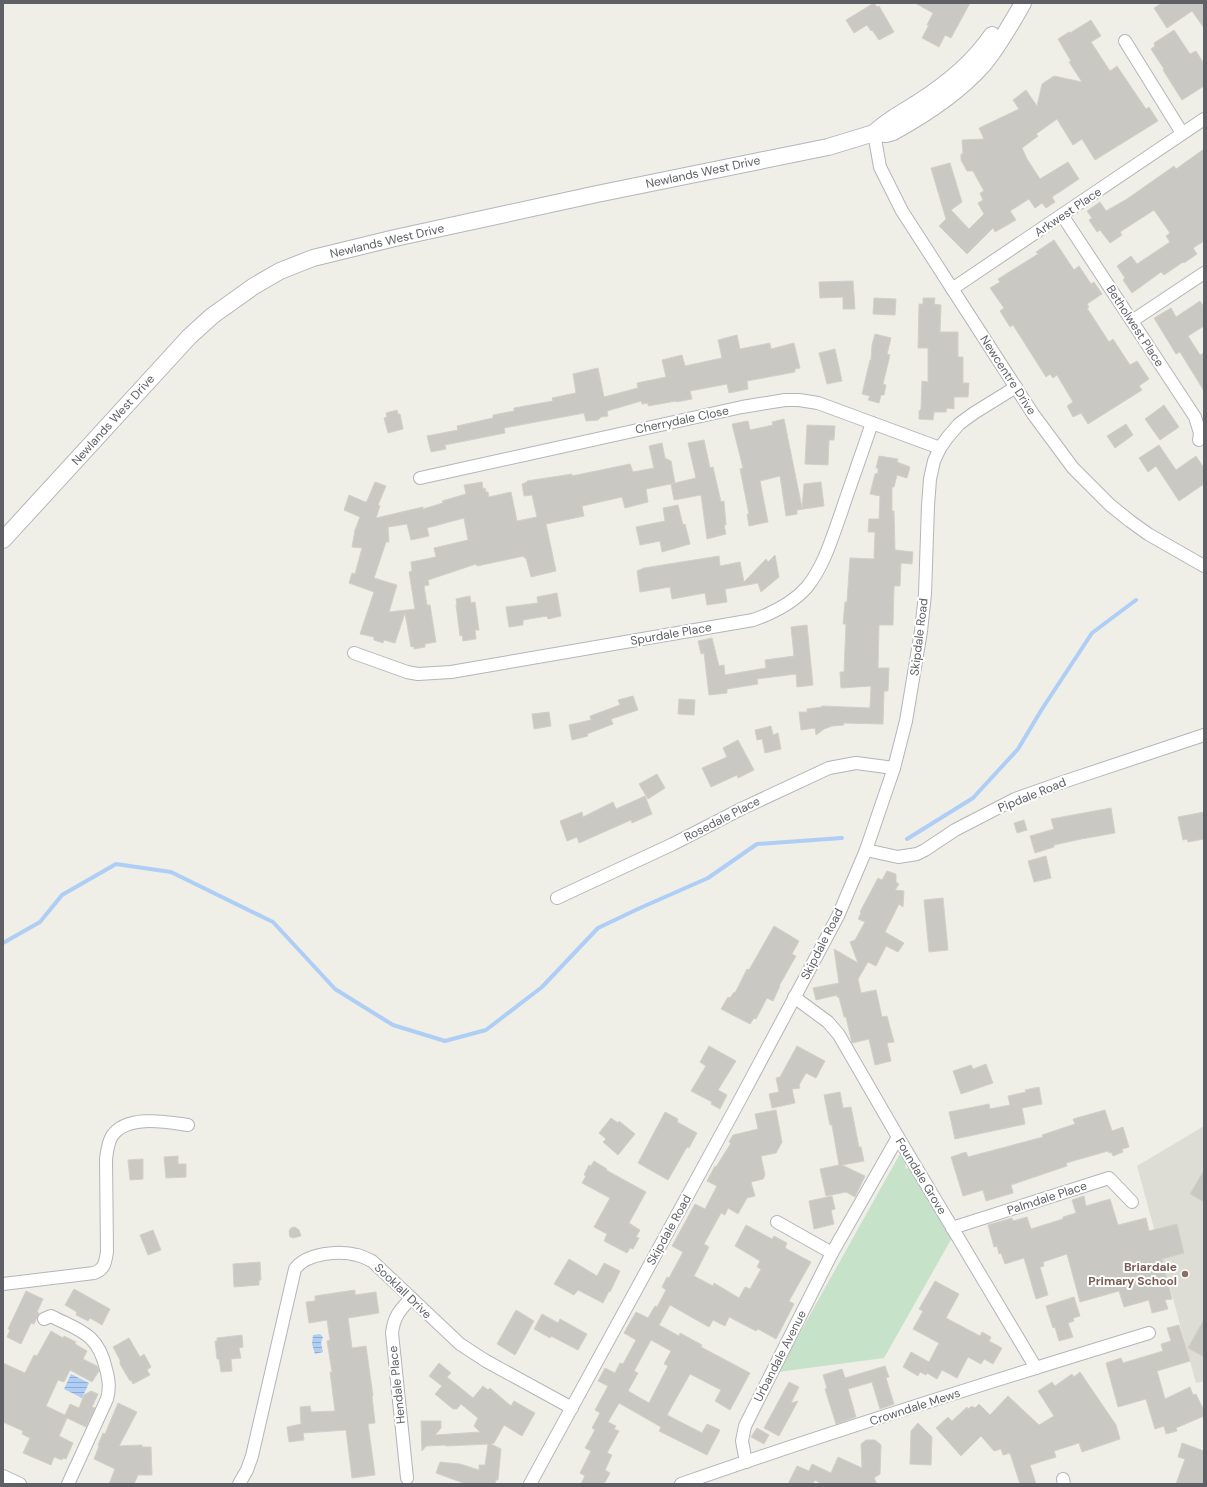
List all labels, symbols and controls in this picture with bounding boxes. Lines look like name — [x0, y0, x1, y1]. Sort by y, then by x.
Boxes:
street label: Newlands West Drive — [644, 152, 762, 192]
street label: Arkwest Place — [1031, 184, 1105, 240]
street label: Newlands West Drive — [328, 220, 446, 262]
street label: Betholwest Place — [1103, 282, 1168, 370]
street label: Newcentre Drive — [976, 332, 1040, 418]
street label: Newlands West Drive — [68, 371, 158, 469]
street label: Cherrydale Close — [634, 402, 730, 438]
street label: Skipdale Road — [906, 597, 932, 677]
street label: Spurdale Place — [629, 619, 713, 649]
street label: Pipdale Road — [996, 774, 1068, 816]
street label: Rosedale Place — [681, 793, 763, 845]
street label: Skipdale Road — [797, 906, 847, 982]
street label: Foundale Grove — [892, 1135, 950, 1217]
street label: Palmdale Place — [1005, 1177, 1089, 1218]
street label: Skipdale Road — [643, 1192, 695, 1268]
place label: Briardale Primary School — [1088, 1259, 1177, 1289]
street label: Sooklall Drive — [371, 1260, 435, 1322]
marker: Briardale Primary School — [1180, 1269, 1190, 1279]
street label: Urbandale Avenue — [750, 1307, 810, 1405]
street label: Hendale Place — [385, 1345, 409, 1425]
street label: Crowndale Mews — [868, 1385, 962, 1429]

